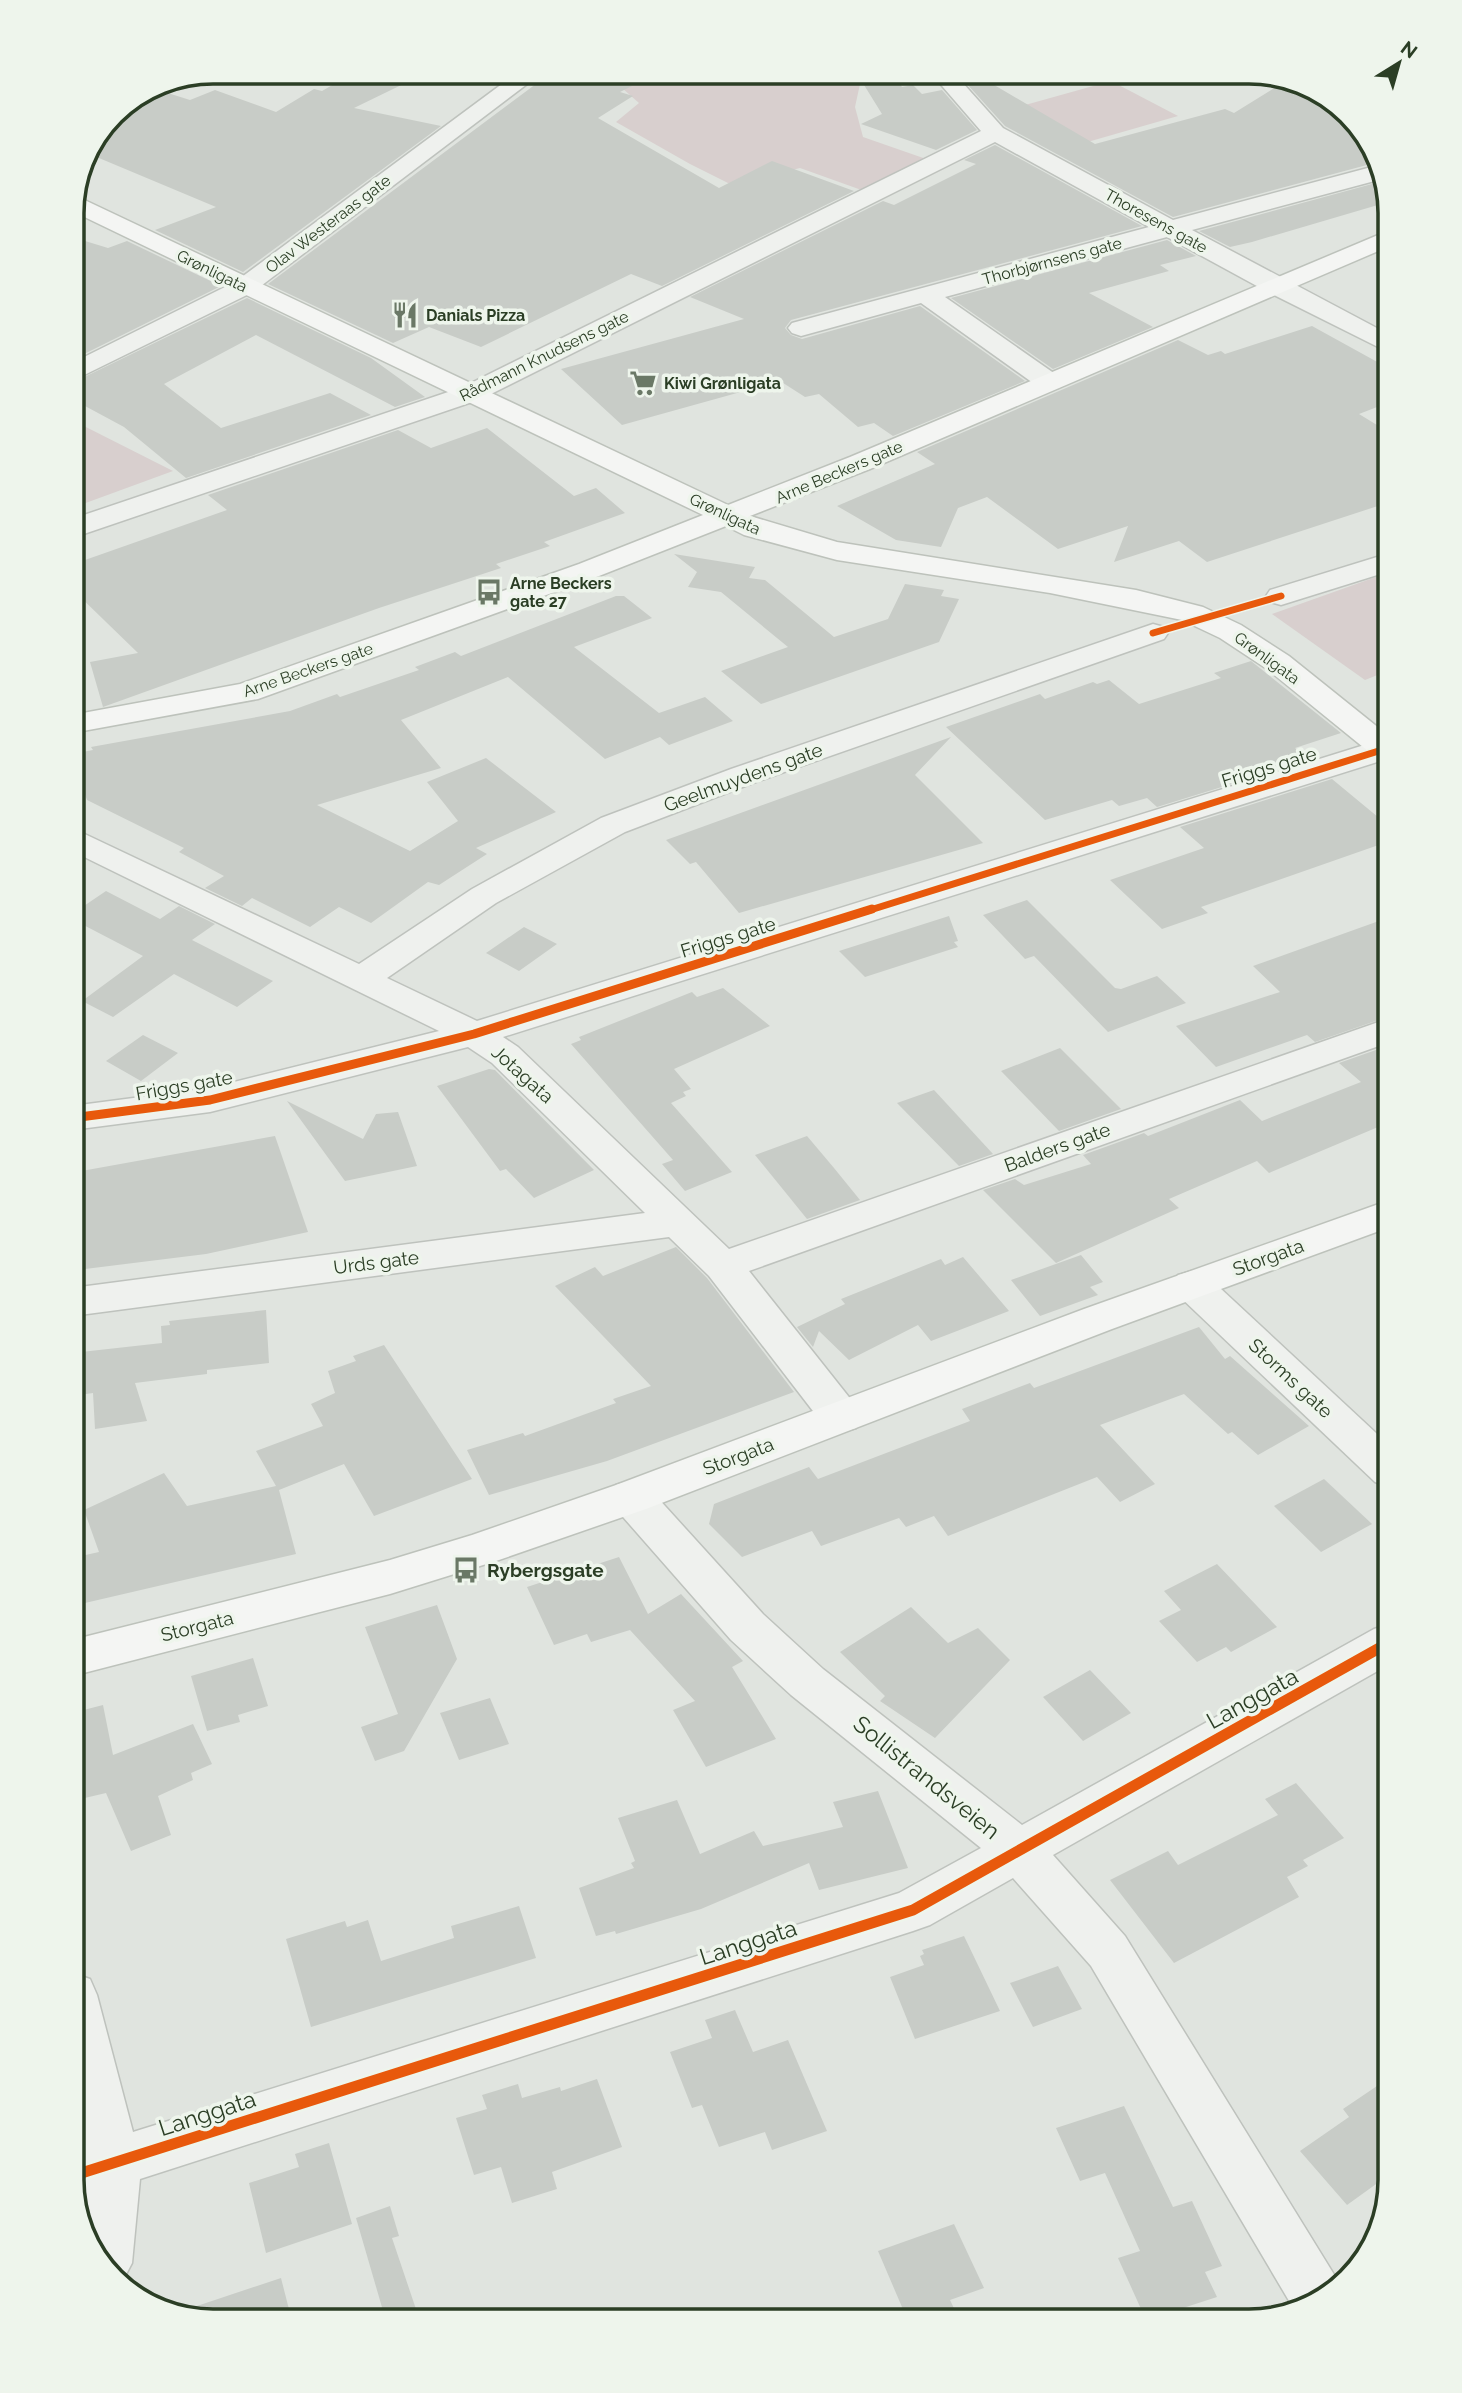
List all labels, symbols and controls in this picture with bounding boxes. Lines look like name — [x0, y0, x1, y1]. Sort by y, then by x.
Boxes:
north arrow — [1364, 28, 1434, 98]
text: N — [1397, 36, 1422, 63]
street label: Olav Westeraas gate — [262, 171, 394, 277]
street label: Thoresens gate — [1101, 185, 1211, 257]
street label: Thorbjørnsens gate — [980, 233, 1124, 289]
street label: Grønligata — [174, 246, 250, 296]
restaurant icon: Danials Pizza — [390, 300, 420, 330]
place label: Danials Pizza — [426, 306, 525, 325]
street label: Rådmann Knudsens gate — [456, 307, 632, 405]
supermarket icon: Kiwi Grønligata — [628, 368, 658, 398]
place label: Kiwi Grønligata — [664, 374, 781, 393]
street label: Arne Beckers gate — [773, 437, 905, 507]
street label: Grønligata — [686, 489, 764, 539]
place label: Arne Beckers gate 27 — [510, 574, 612, 611]
bus stop icon: Arne Beckers gate 27 — [474, 577, 504, 607]
street label: Grønligata — [1231, 628, 1303, 688]
street label: Arne Beckers gate — [241, 639, 375, 701]
street label: Geelmuydens gate — [661, 738, 825, 816]
street label: Friggs gate — [1219, 742, 1319, 792]
street label: Friggs gate — [678, 912, 778, 962]
street label: Jotagata — [488, 1041, 558, 1107]
street label: Friggs gate — [134, 1066, 234, 1104]
street label: Balders gate — [1001, 1118, 1113, 1176]
street label: Storgata — [1229, 1234, 1307, 1280]
street label: Urds gate — [332, 1246, 420, 1278]
street label: Storms gate — [1245, 1334, 1337, 1422]
street label: Storgata — [700, 1432, 776, 1480]
bus stop icon: Rybergsgate — [451, 1555, 481, 1585]
place label: Rybergsgate — [487, 1559, 604, 1581]
street label: Storgata — [158, 1606, 236, 1646]
street label: Langgata — [1202, 1662, 1302, 1734]
street label: Sollistrandsveien — [848, 1710, 1006, 1844]
street label: Langgata — [696, 1914, 800, 1970]
street label: Langgata — [155, 2085, 259, 2141]

